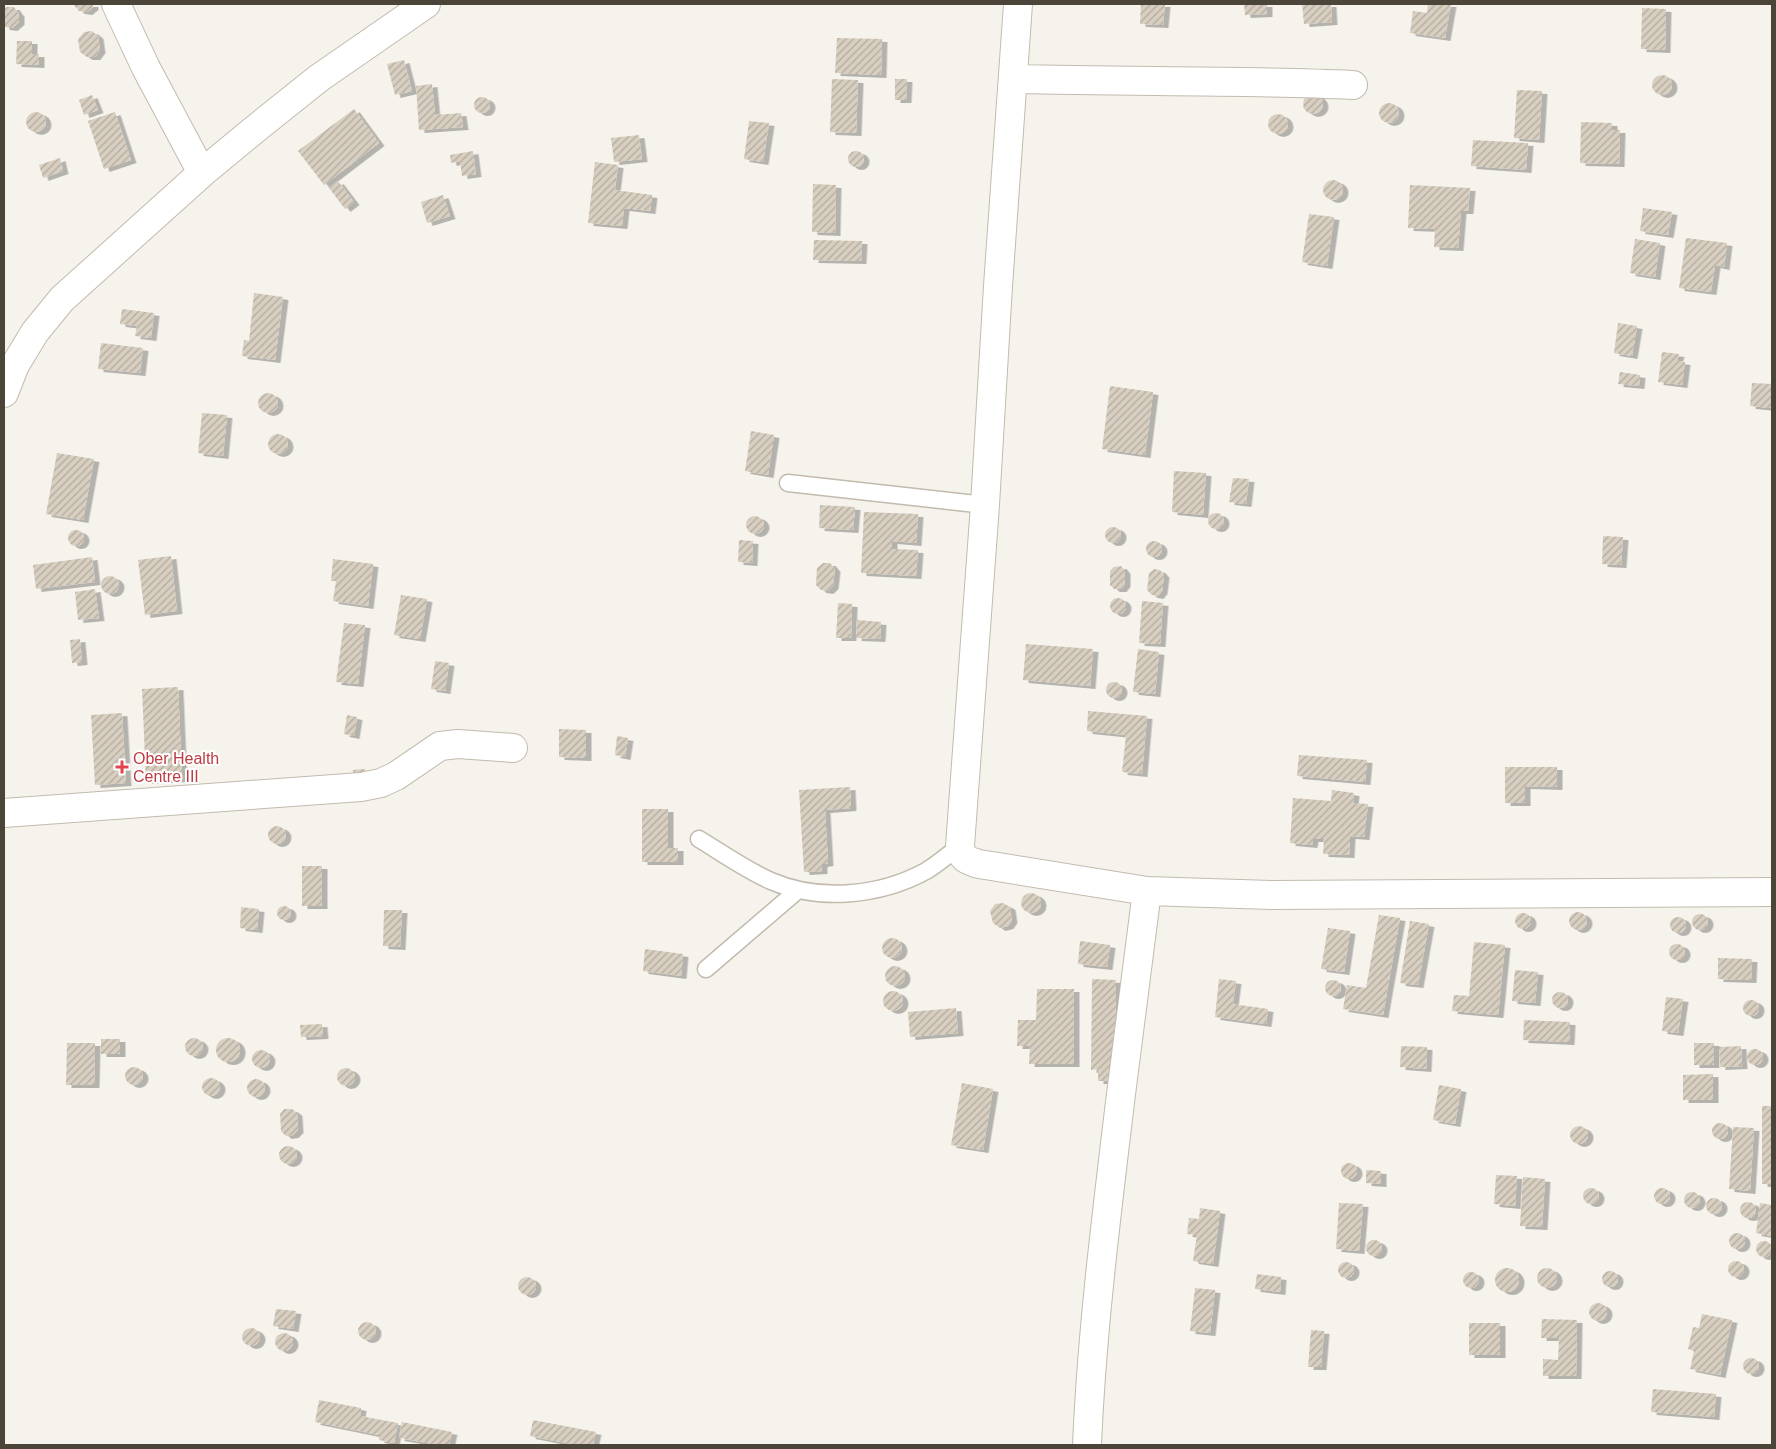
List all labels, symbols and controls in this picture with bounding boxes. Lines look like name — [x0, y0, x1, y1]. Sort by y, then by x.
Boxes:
place label: Ober Health Centre III — [133, 750, 219, 785]
marker: Ober Health Centre III — [115, 760, 129, 774]

